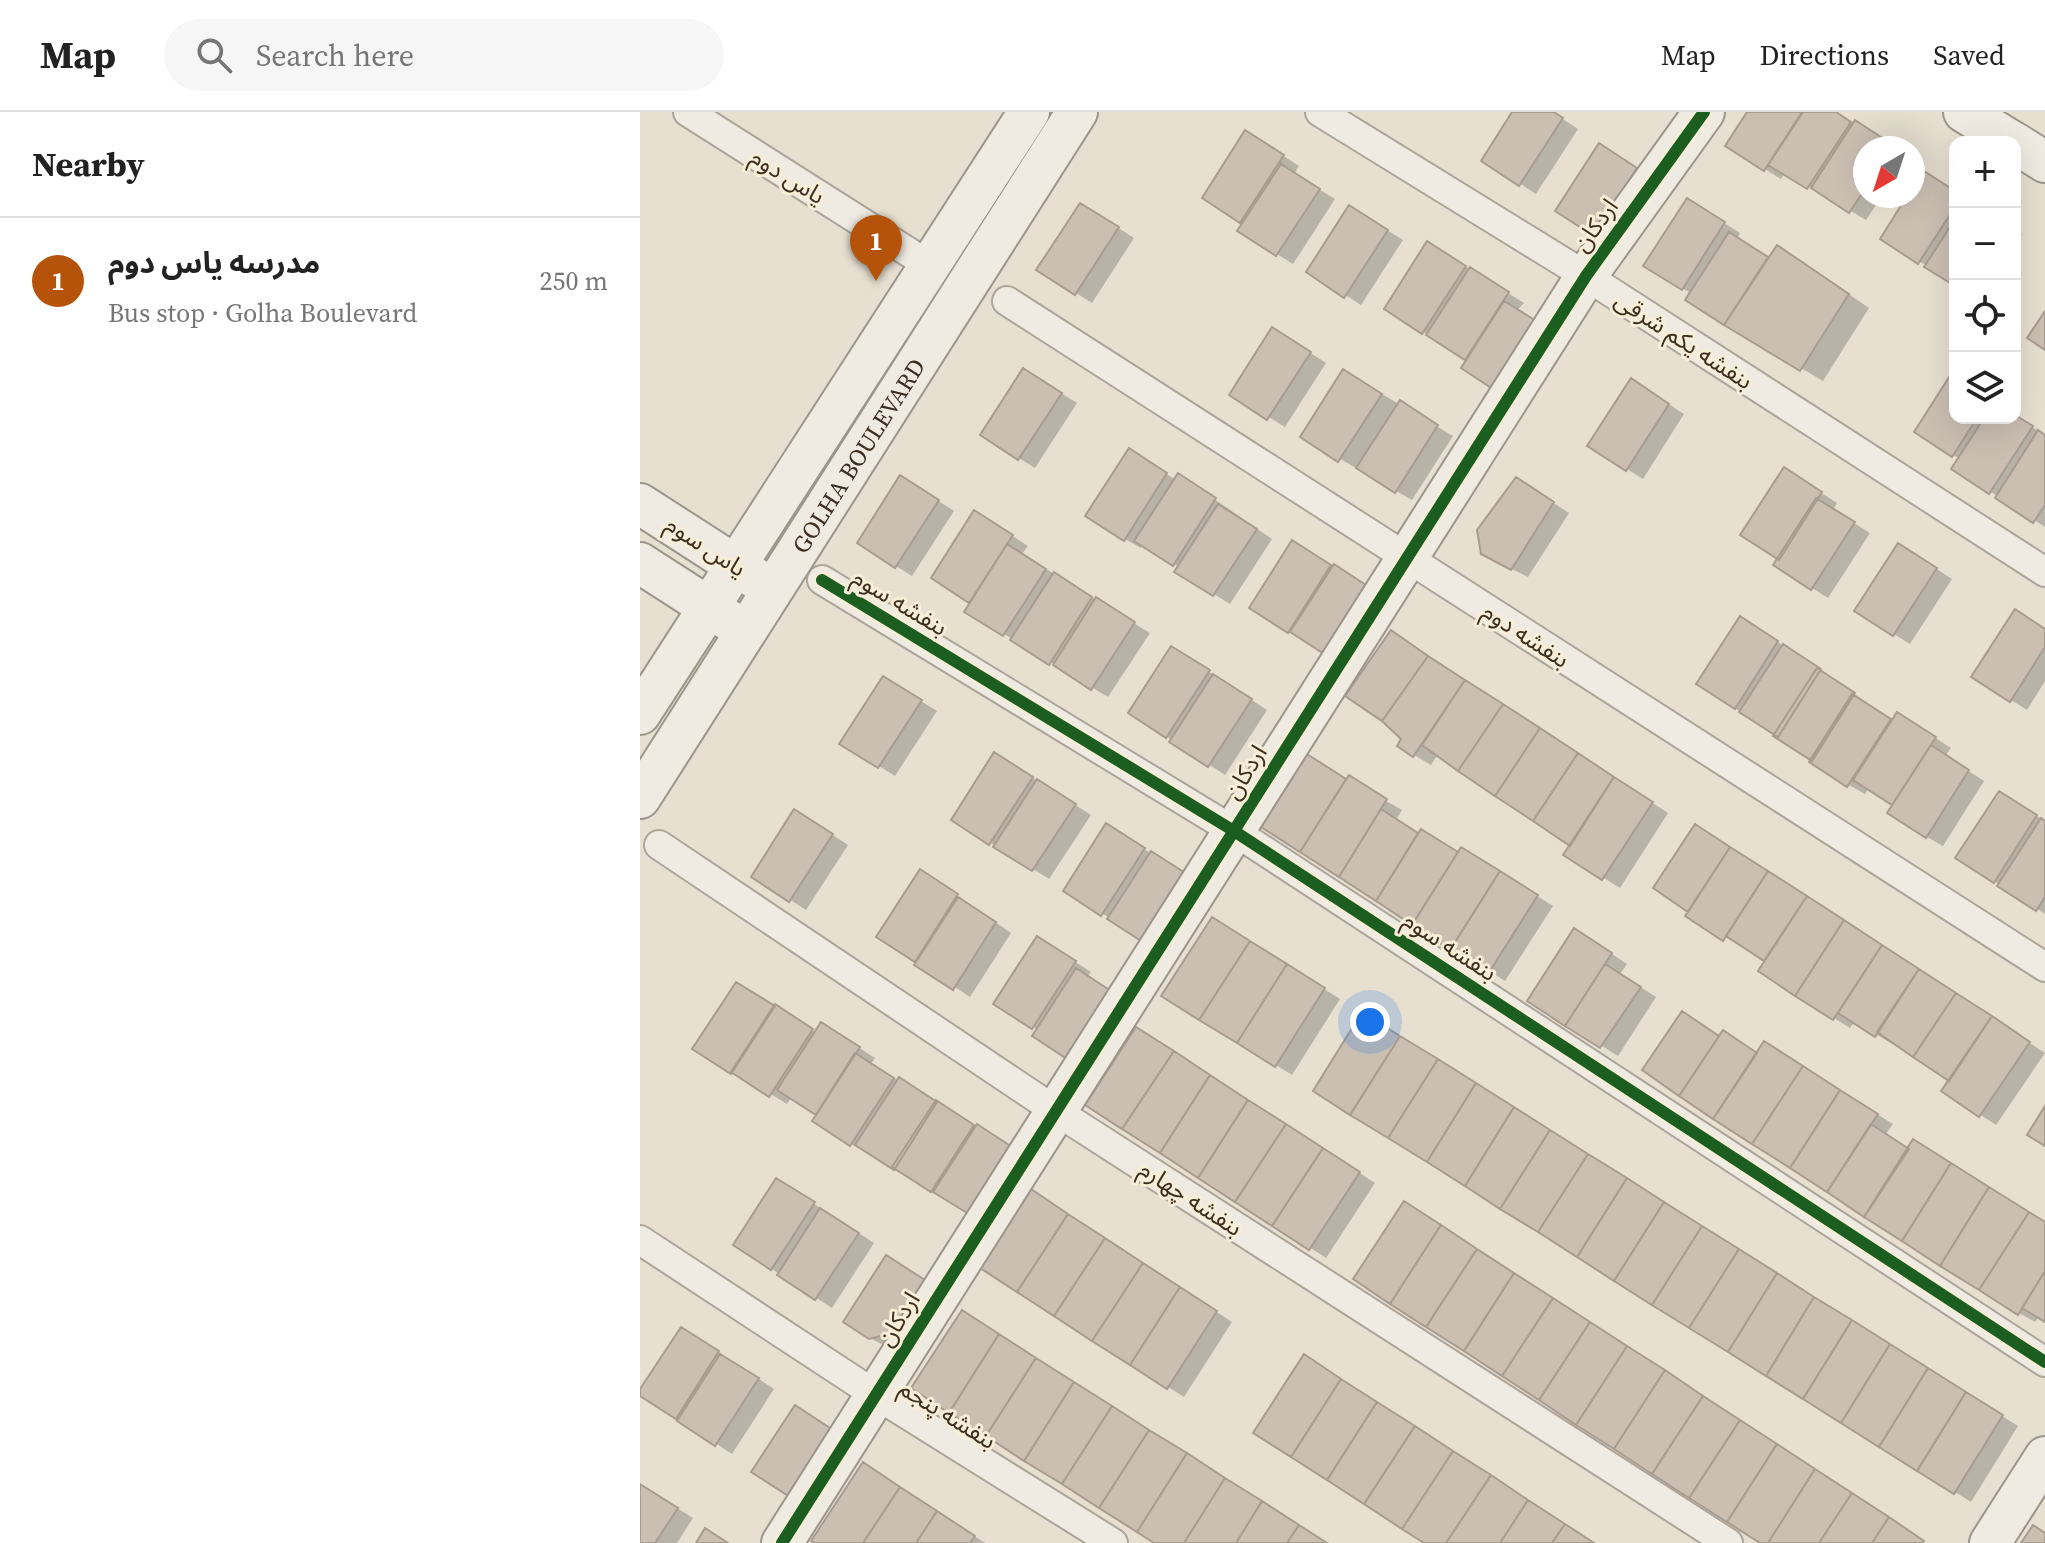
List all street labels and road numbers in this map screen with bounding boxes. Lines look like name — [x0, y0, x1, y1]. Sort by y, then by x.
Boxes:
street label: یاس دوم — [743, 140, 832, 214]
street label: اردکان — [1564, 192, 1626, 258]
street label: بنفشه یکم شرقی — [1608, 283, 1760, 398]
street label: GOLHA BOULEVARD — [784, 352, 933, 559]
street label: یاس سوم — [658, 508, 753, 586]
street label: بنفشه سوم — [845, 561, 954, 645]
street label: بنفشه دوم — [1475, 594, 1576, 677]
street label: اردکان — [1215, 738, 1275, 806]
street label: بنفشه سوم — [1395, 903, 1503, 990]
street label: بنفشه چهارم — [1132, 1152, 1249, 1245]
street label: اردکان — [868, 1285, 928, 1353]
street label: بنفشه پنجم — [893, 1371, 1003, 1458]

